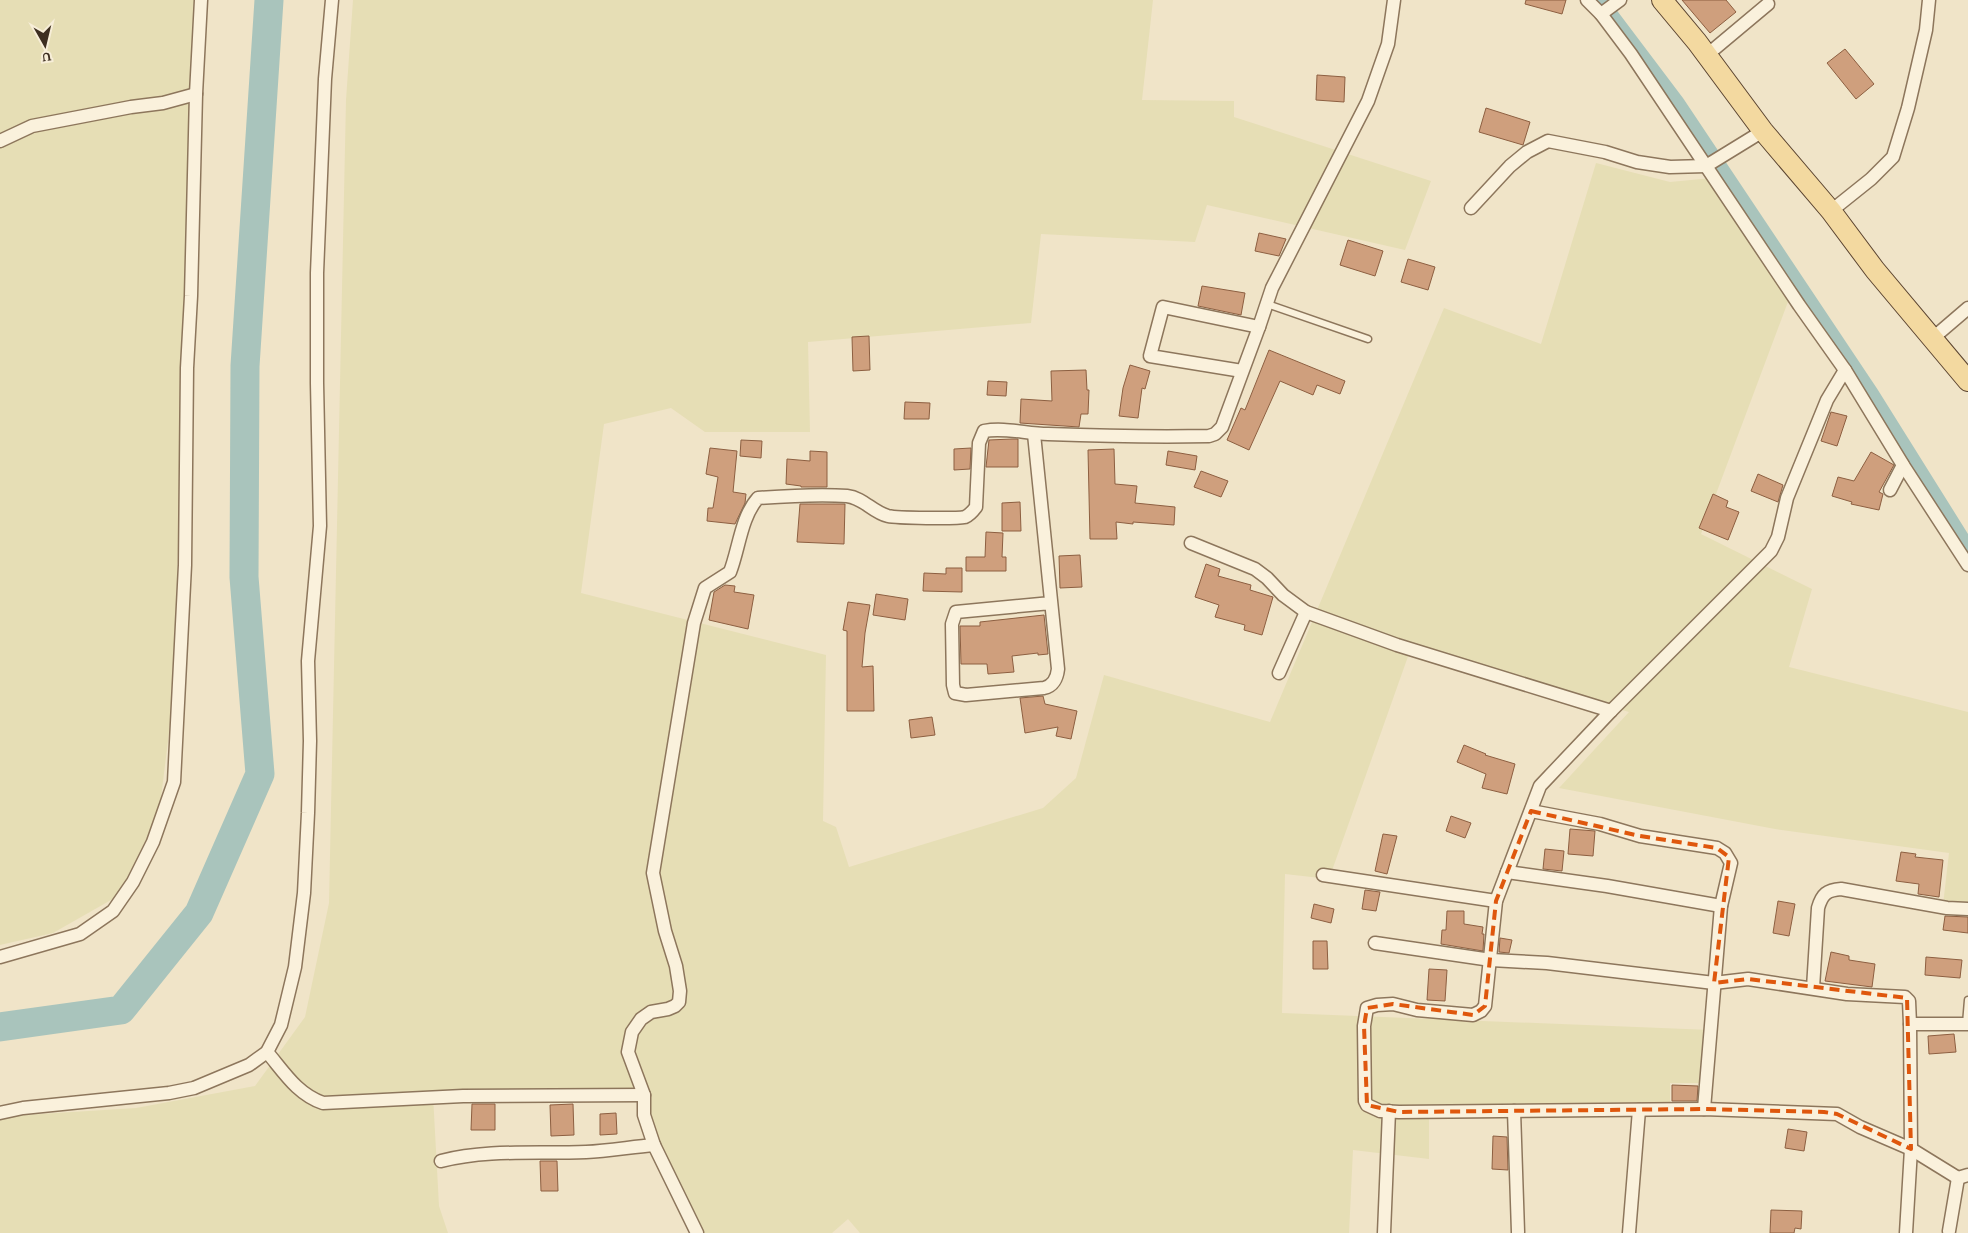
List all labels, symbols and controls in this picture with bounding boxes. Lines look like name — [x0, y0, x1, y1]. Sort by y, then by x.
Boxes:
north arrow — [20, 20, 70, 70]
text: U — [41, 49, 53, 67]

